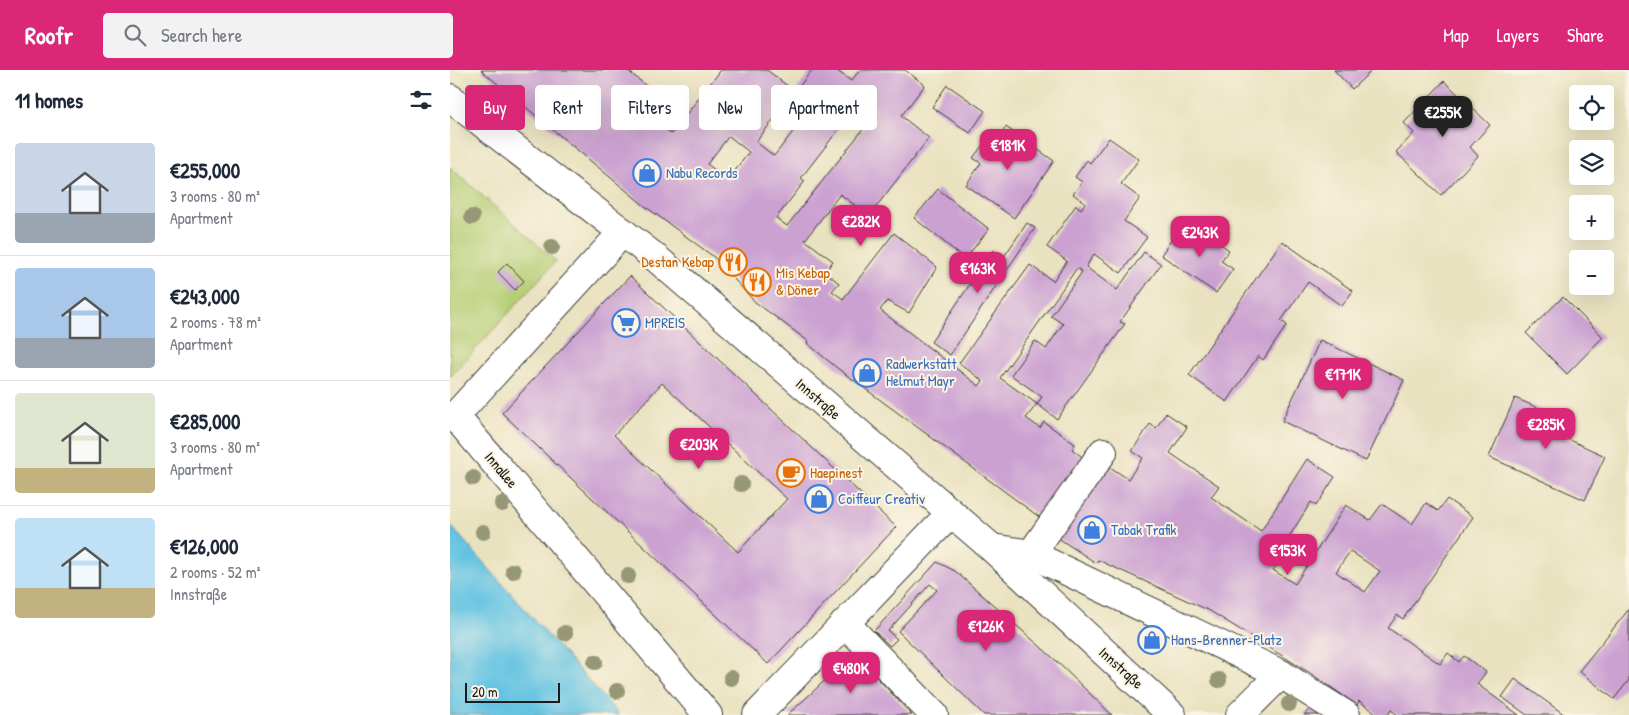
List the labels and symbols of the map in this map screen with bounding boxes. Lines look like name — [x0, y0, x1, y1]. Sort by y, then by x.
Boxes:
pin: €255K — [1408, 96, 1478, 138]
pin: €181K — [973, 128, 1043, 171]
shop icon: Nabu Records — [632, 158, 662, 188]
place label: Nabu Records — [666, 162, 738, 183]
pin: €282K — [826, 204, 896, 247]
pin: €243K — [1165, 216, 1235, 258]
restaurant icon: Destan Kebap — [718, 247, 748, 277]
place label: Destan Kebap — [642, 251, 715, 272]
pin: €163K — [943, 252, 1013, 294]
place label: Mis Kebap & Döner — [776, 262, 830, 300]
restaurant icon: Mis Kebap & Döner — [742, 267, 772, 297]
supermarket icon: MPREIS — [611, 308, 641, 338]
place label: MPREIS — [645, 312, 685, 333]
place label: Radwerkstatt Helmut Mayr — [886, 353, 957, 391]
shop icon: Radwerkstatt Helmut Mayr — [852, 358, 882, 388]
pin: €171K — [1308, 358, 1378, 400]
street label: Innstraße — [791, 373, 845, 424]
pin: €285K — [1511, 408, 1581, 450]
pin: €203K — [664, 428, 734, 470]
street label: Innallee — [480, 447, 523, 492]
cafe icon: Haepinest — [776, 458, 806, 488]
place label: Haepinest — [810, 462, 863, 483]
shop icon: Coiffeur Creativ — [804, 484, 834, 514]
place label: Coiffeur Creativ — [838, 488, 925, 509]
shop icon: Tabak Trafik — [1077, 515, 1107, 545]
place label: Tabak Trafik — [1111, 519, 1177, 540]
pin: €153K — [1253, 534, 1323, 576]
pin: €126K — [951, 610, 1021, 652]
shop icon: Hans-Brenner-Platz — [1137, 625, 1167, 655]
place label: Hans-Brenner-Platz — [1171, 629, 1282, 650]
street label: Innstraße — [1094, 642, 1148, 693]
pin: €480K — [816, 652, 886, 694]
scale bar — [465, 680, 560, 703]

